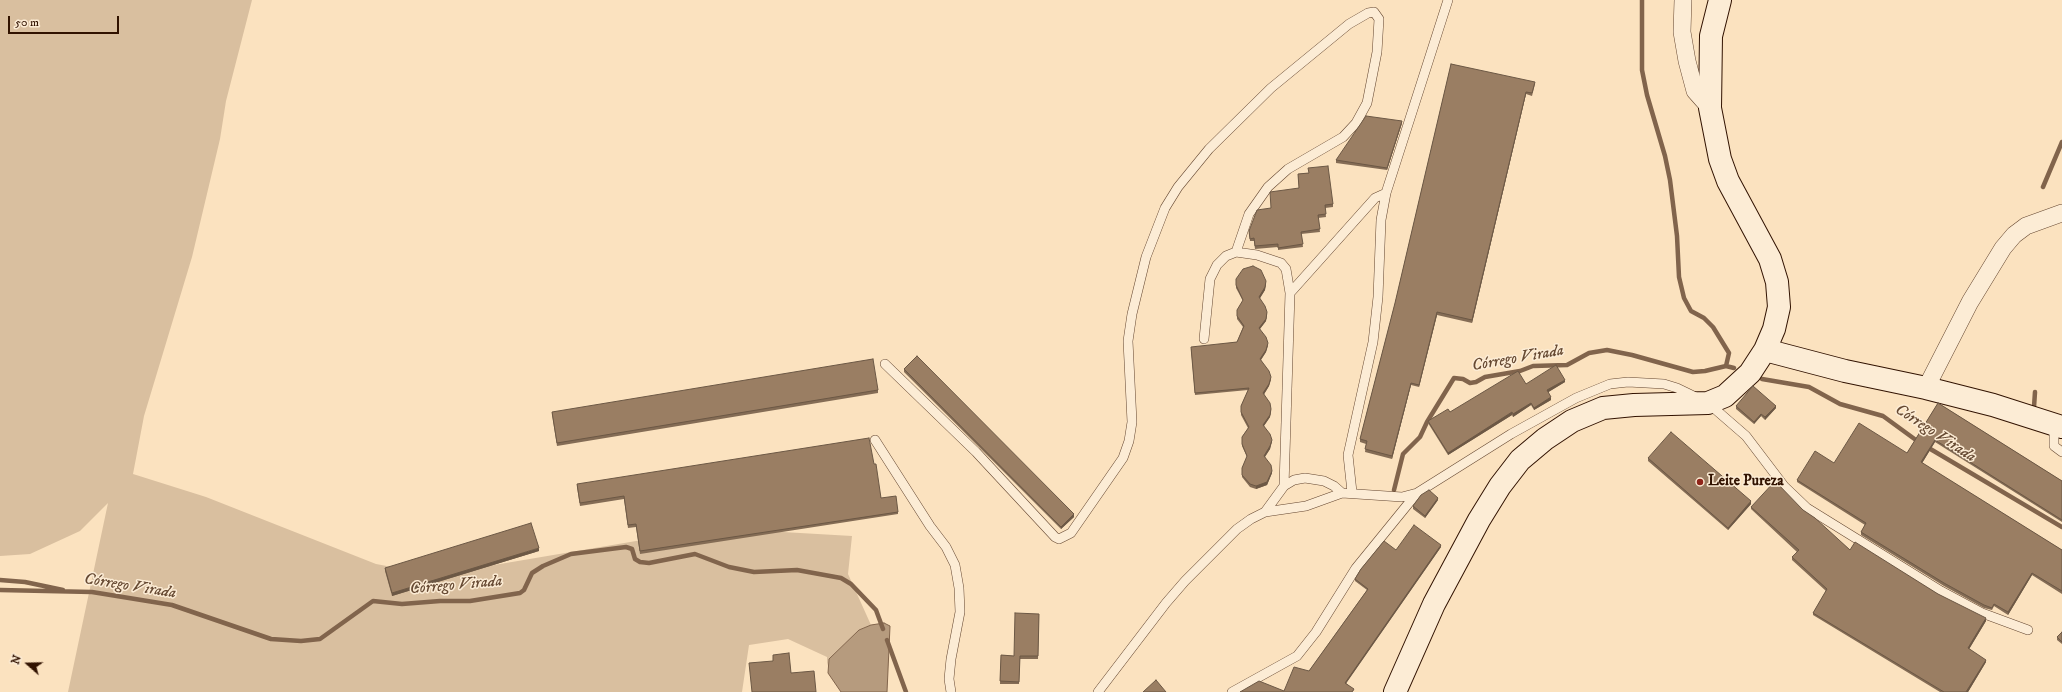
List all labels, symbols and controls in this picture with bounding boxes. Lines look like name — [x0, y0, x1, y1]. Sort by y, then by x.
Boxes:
scale bar — [10, 8, 121, 34]
text: 50 m — [15, 15, 39, 30]
water label: Córrego Virada — [1471, 341, 1565, 377]
water label: Córrego Virada — [1891, 401, 1979, 467]
place label: Leite Pureza — [1708, 473, 1784, 491]
marker: Leite Pureza — [1695, 477, 1705, 487]
water label: Córrego Virada — [83, 570, 177, 604]
water label: Córrego Virada — [409, 572, 503, 600]
north arrow — [8, 644, 48, 684]
text: N — [9, 653, 25, 667]

